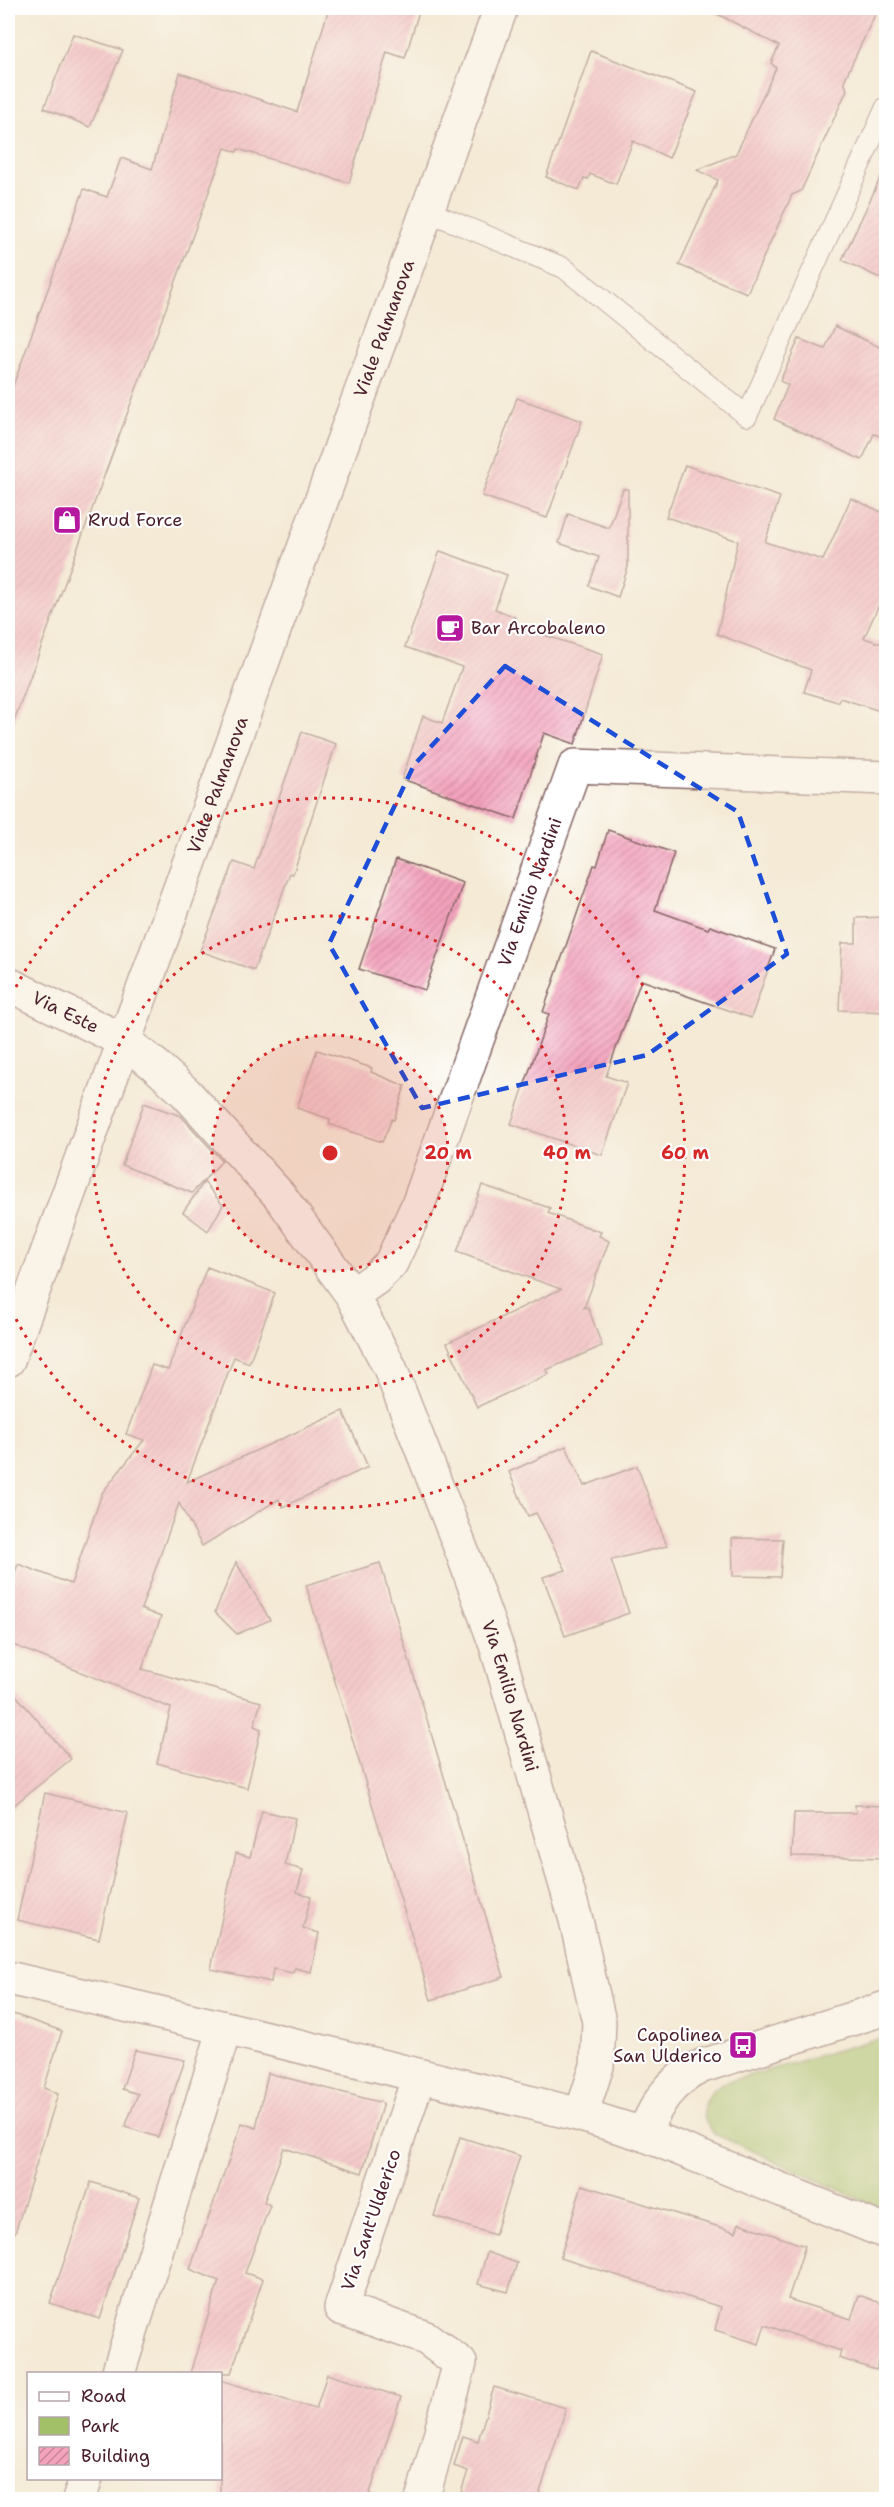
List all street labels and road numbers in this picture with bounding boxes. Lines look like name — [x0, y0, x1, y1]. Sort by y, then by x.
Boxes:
street label: Viale Palmanova — [348, 256, 420, 401]
street label: Viale Palmanova — [182, 713, 254, 857]
street label: Via Emilio Nardini — [492, 814, 568, 970]
street label: Via Este — [28, 986, 103, 1039]
street label: Via Emilio Nardini — [476, 1617, 544, 1775]
street label: Via Sant'Ulderico — [335, 2146, 407, 2294]

